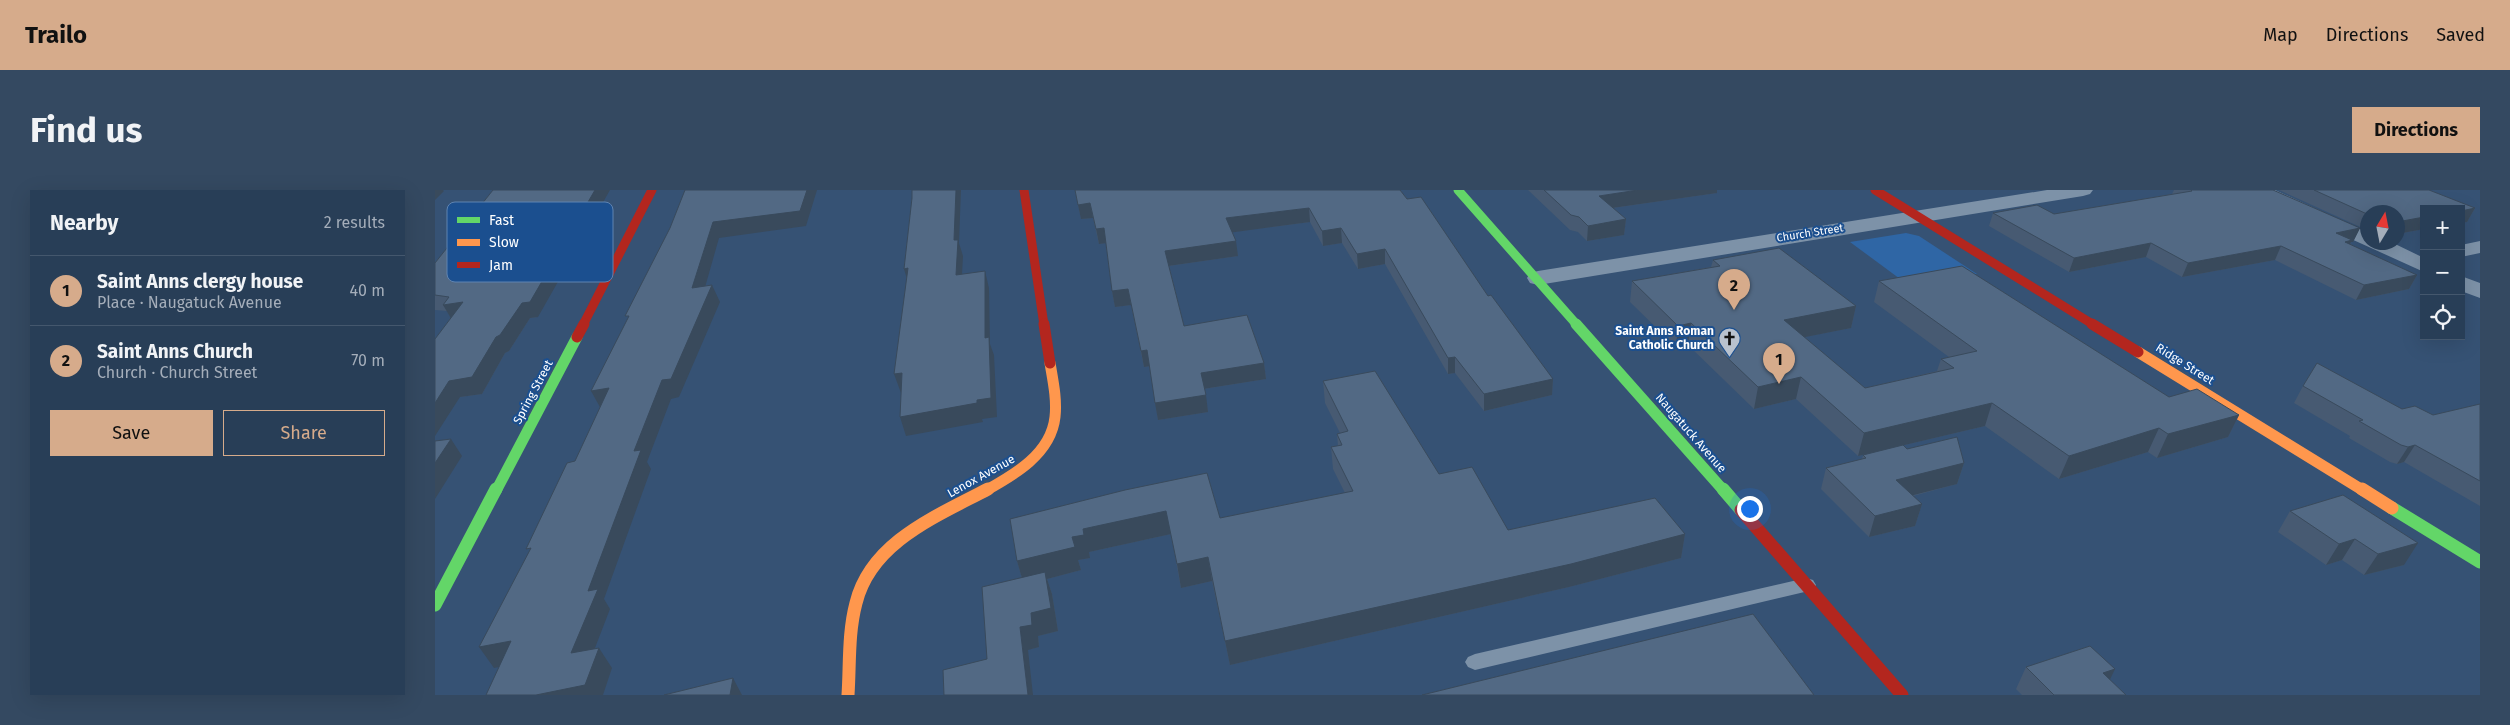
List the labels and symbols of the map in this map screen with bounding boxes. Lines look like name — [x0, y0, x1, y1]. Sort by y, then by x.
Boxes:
legend — [447, 202, 613, 282]
north arrow — [2360, 205, 2405, 250]
text: Fast — [489, 212, 515, 229]
street label: Church Street — [1776, 221, 1844, 245]
text: Slow — [489, 234, 519, 251]
text: Jam — [489, 257, 513, 274]
pin: 2 — [1718, 269, 1750, 310]
place label: Saint Anns Roman Catholic Church — [1615, 324, 1714, 352]
church icon: Saint Anns Roman Catholic Church — [1718, 326, 1742, 357]
street label: Ridge Street — [2153, 341, 2217, 388]
pin: 1 — [1763, 343, 1795, 384]
street label: Spring Street — [510, 357, 556, 426]
street label: Naugatuck Avenue — [1653, 391, 1729, 475]
street label: Lenox Avenue — [945, 452, 1017, 500]
your location — [1737, 496, 1763, 522]

